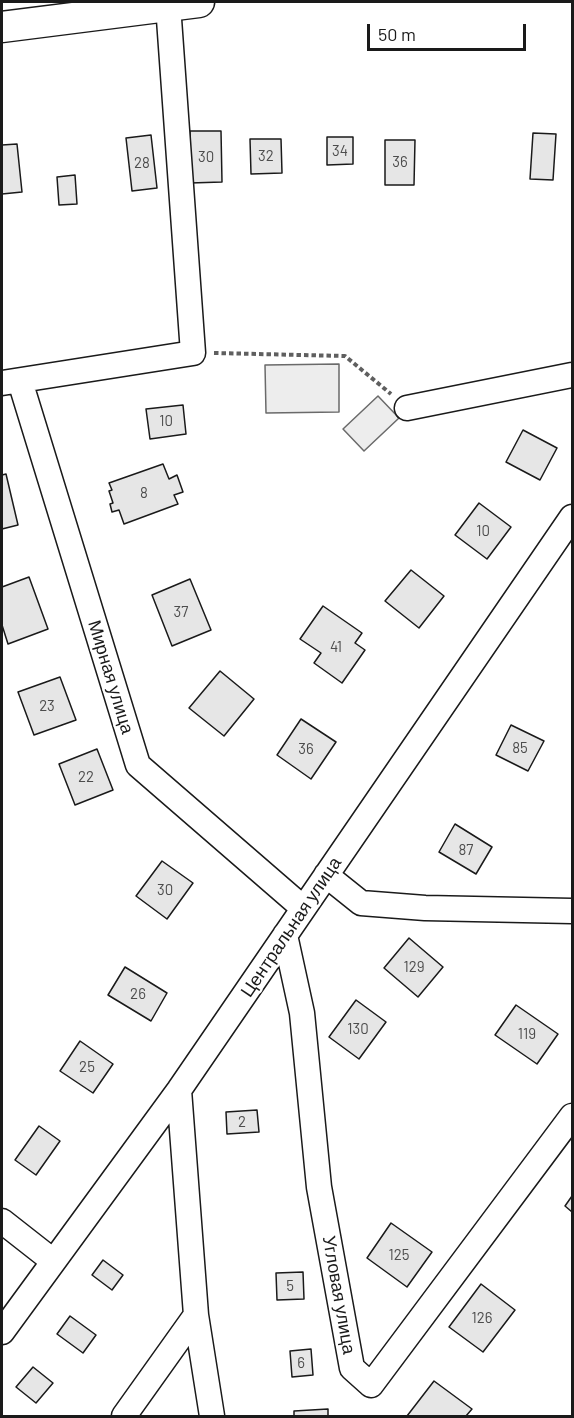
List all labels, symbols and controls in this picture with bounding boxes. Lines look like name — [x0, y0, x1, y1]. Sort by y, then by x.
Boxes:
scale bar — [370, 12, 529, 50]
text: 50 m — [378, 23, 416, 45]
house number: 34 — [332, 142, 348, 160]
house number: 32 — [258, 147, 274, 165]
house number: 30 — [198, 148, 214, 166]
house number: 36 — [392, 153, 408, 171]
house number: 28 — [134, 154, 150, 172]
house number: 10 — [159, 412, 173, 430]
house number: 8 — [140, 484, 148, 502]
house number: 10 — [476, 522, 490, 540]
house number: 37 — [174, 603, 188, 621]
street label: Мирная улица — [83, 617, 139, 737]
house number: 41 — [330, 638, 342, 656]
house number: 23 — [39, 697, 55, 715]
house number: 85 — [512, 739, 528, 757]
house number: 36 — [298, 740, 314, 758]
house number: 22 — [78, 768, 94, 786]
house number: 87 — [459, 841, 473, 859]
street label: Центральная улица — [236, 853, 346, 1001]
house number: 30 — [157, 881, 173, 899]
house number: 129 — [403, 958, 425, 976]
house number: 26 — [130, 985, 146, 1003]
house number: 130 — [347, 1020, 369, 1038]
house number: 119 — [518, 1025, 536, 1043]
house number: 25 — [79, 1058, 95, 1076]
house number: 2 — [238, 1113, 246, 1131]
street label: Угловая улица — [318, 1234, 360, 1356]
house number: 125 — [389, 1246, 409, 1264]
house number: 5 — [286, 1277, 294, 1295]
house number: 126 — [471, 1309, 493, 1327]
house number: 6 — [297, 1354, 305, 1372]

